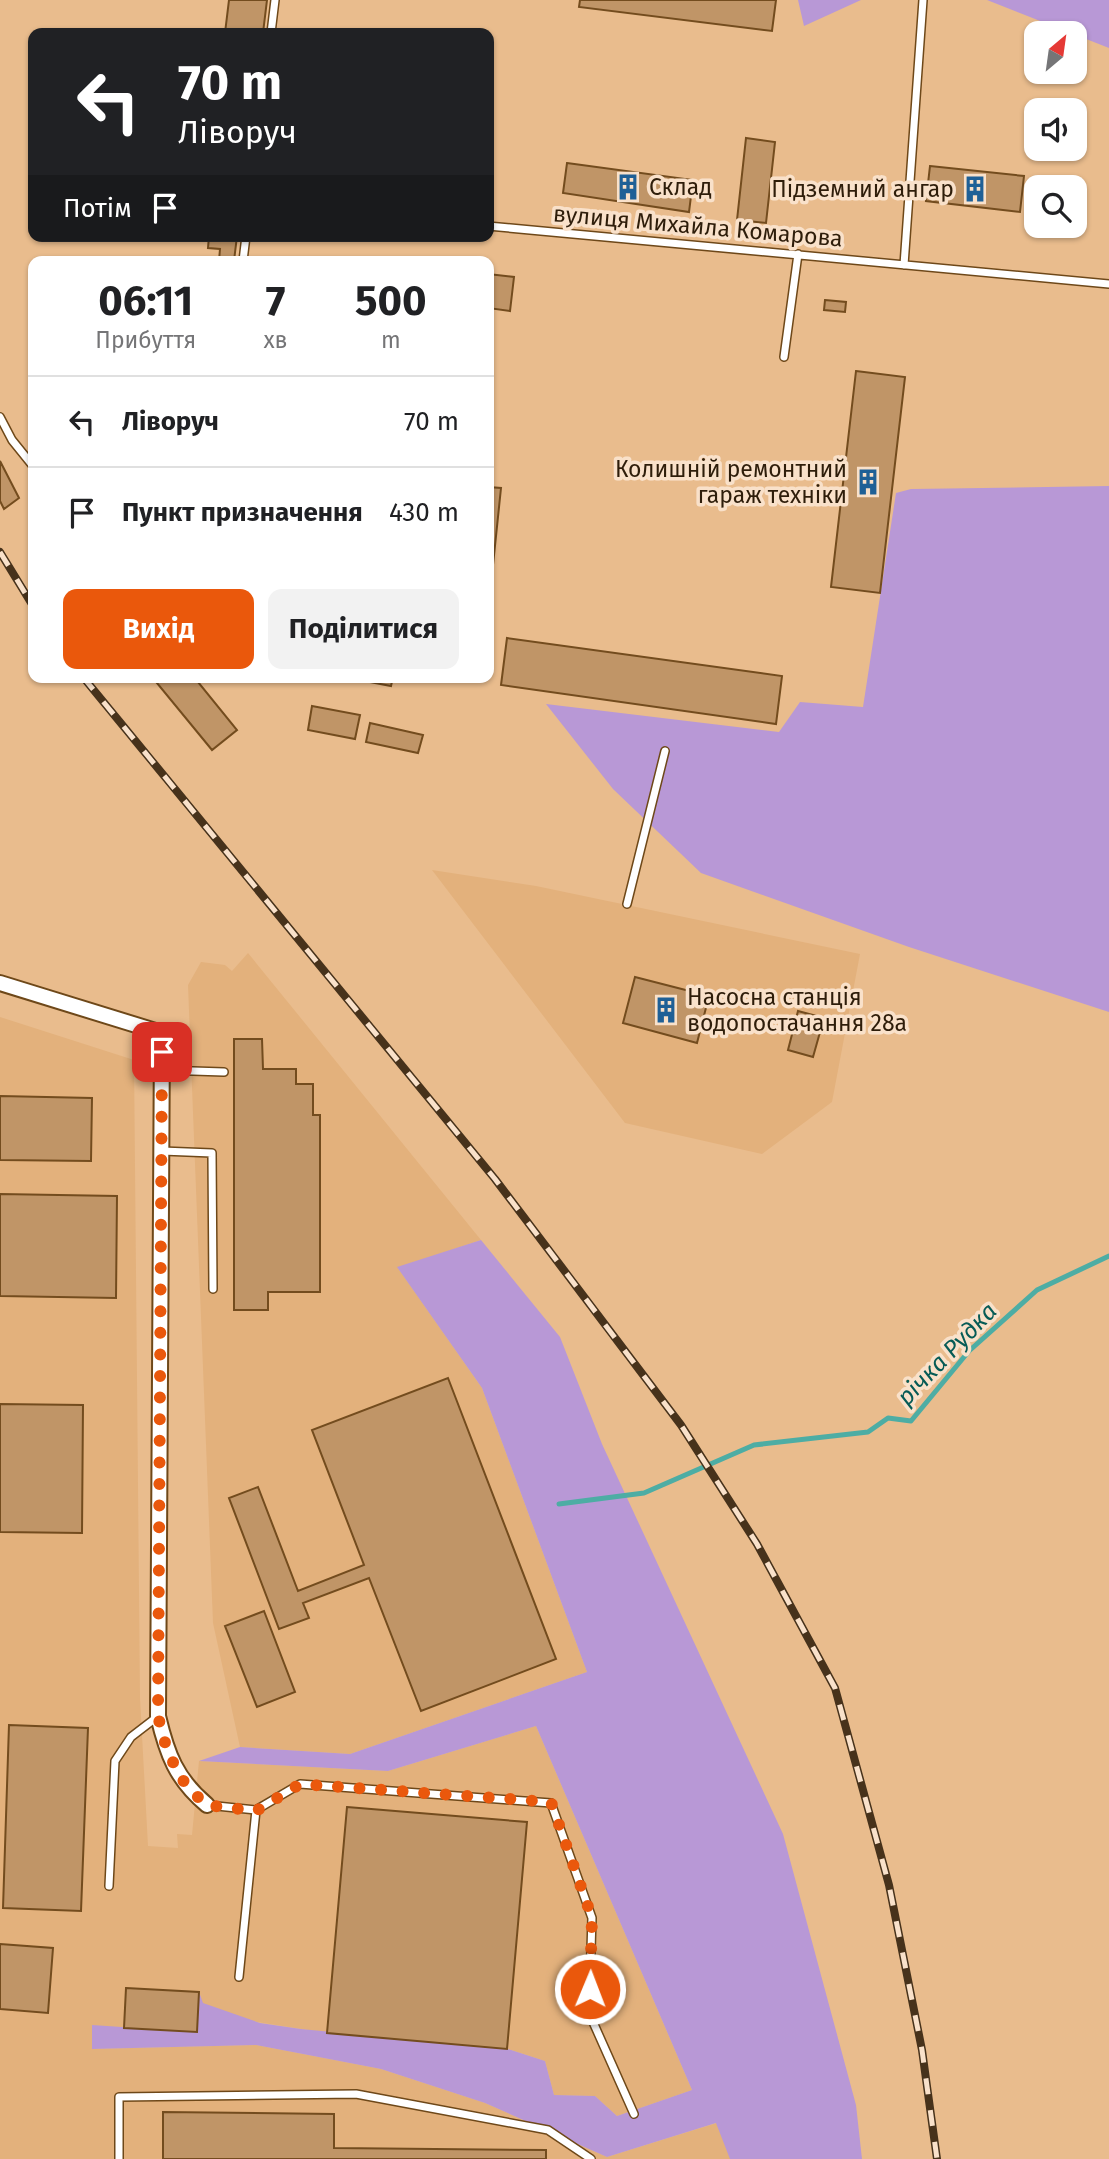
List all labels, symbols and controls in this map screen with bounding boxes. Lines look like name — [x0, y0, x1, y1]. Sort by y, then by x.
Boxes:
north arrow — [1024, 21, 1087, 84]
map controls — [1024, 21, 1087, 238]
text: 70 m — [178, 53, 282, 112]
icon: left — [63, 56, 154, 147]
button: sound — [1024, 98, 1087, 161]
text: Ліворуч — [178, 113, 297, 151]
building icon: Склад — [613, 172, 643, 202]
place label: Склад — [649, 173, 712, 201]
building icon: Підземний ангар — [960, 174, 990, 204]
place label: Підземний ангар — [771, 175, 954, 203]
button: search — [1024, 175, 1087, 238]
icon: arrive — [146, 189, 184, 227]
text: Потім — [63, 193, 132, 224]
street label: вулиця Михайла Комарова — [552, 199, 844, 253]
text: 06:11 — [98, 276, 193, 326]
text: 7 — [266, 276, 285, 326]
text: 500 — [355, 276, 427, 326]
text: Прибуття — [95, 326, 196, 354]
text: хв — [263, 326, 288, 354]
text: m — [381, 326, 401, 354]
icon: left — [63, 403, 101, 441]
text: Ліворуч — [122, 406, 219, 437]
text: 70 m — [404, 406, 459, 437]
place label: Колишній ремонтний гараж техніки — [615, 455, 847, 509]
building icon: Колишній ремонтний гараж техніки — [853, 467, 883, 497]
icon: arrive — [63, 494, 101, 532]
text: Пункт призначення — [122, 497, 363, 528]
text: 430 m — [389, 497, 459, 528]
button: Вихід — [63, 589, 254, 669]
button: Поділитися — [268, 589, 459, 669]
place label: Насосна станція водопостачання 28а — [687, 983, 907, 1037]
building icon: Насосна станція водопостачання 28а — [651, 995, 681, 1025]
pin — [132, 1022, 192, 1082]
icon: arrive — [143, 1033, 181, 1071]
water label: річка Рудка — [891, 1297, 1003, 1411]
position arrow — [553, 1952, 627, 2026]

